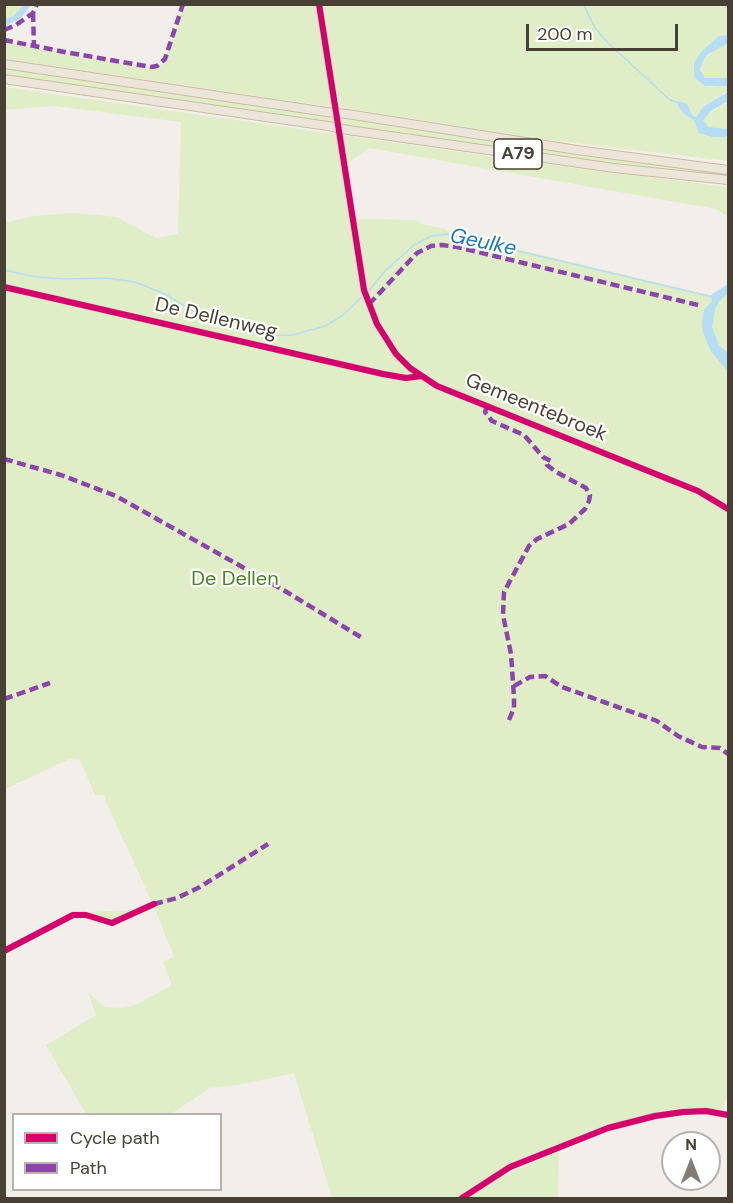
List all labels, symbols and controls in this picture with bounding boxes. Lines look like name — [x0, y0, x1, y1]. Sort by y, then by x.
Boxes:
scale bar — [529, 12, 680, 50]
text: 200 m — [537, 22, 593, 46]
road number: A79 — [494, 139, 542, 169]
water label: Geulke — [448, 224, 518, 262]
street label: De Dellenweg — [153, 293, 279, 345]
street label: Gemeentebroek — [462, 369, 610, 447]
park label: De Dellen — [191, 568, 279, 592]
legend — [12, 1113, 222, 1191]
text: Cycle path — [70, 1126, 160, 1150]
north arrow — [661, 1131, 721, 1191]
text: N — [685, 1134, 697, 1155]
text: Path — [70, 1156, 107, 1180]

